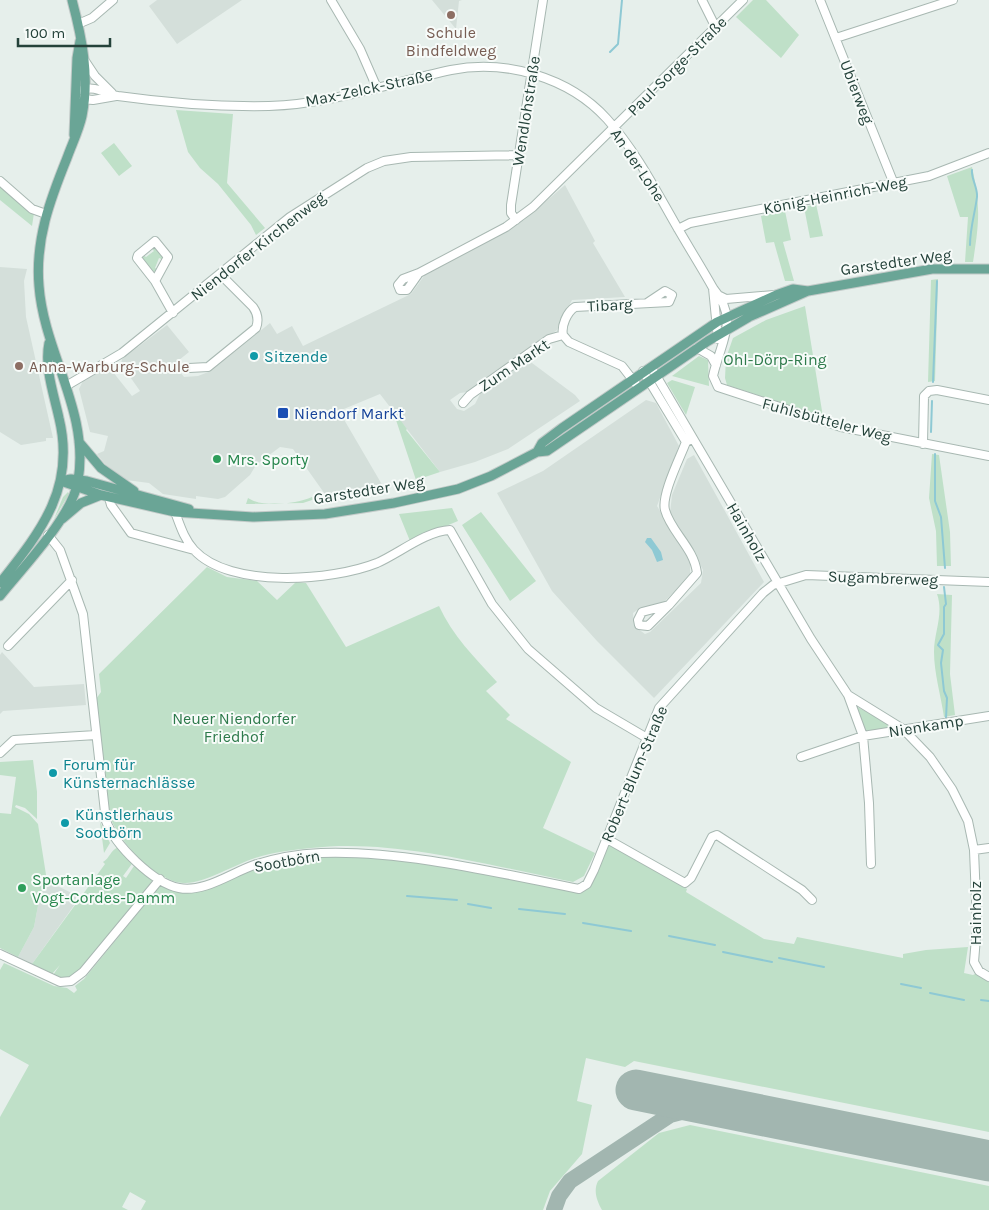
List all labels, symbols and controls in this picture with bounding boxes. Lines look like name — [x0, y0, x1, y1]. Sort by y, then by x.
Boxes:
marker: Schule Bindfeldweg — [445, 9, 457, 21]
street label: Paul-Sorge-Straße — [623, 12, 731, 120]
scale bar — [18, 15, 110, 47]
place label: Schule Bindfeldweg — [406, 23, 496, 60]
text: 100 m — [25, 24, 65, 42]
street label: Wendlohstraße — [508, 55, 544, 167]
street label: Ubierweg — [836, 57, 878, 127]
street label: Max-Zelck-Straße — [304, 65, 434, 111]
street label: An der Lohe — [607, 125, 669, 205]
street label: König-Heinrich-Weg — [762, 172, 908, 218]
street label: Niendorfer Kirchenweg — [187, 187, 329, 305]
street label: Garstedter Weg — [839, 245, 953, 279]
street label: Tibarg — [587, 294, 633, 316]
street label: Zum Markt — [475, 334, 553, 396]
place label: Sitzende — [264, 347, 328, 366]
marker: Sitzende — [248, 350, 260, 362]
park label: Ohl-Dörp-Ring — [723, 350, 827, 369]
place label: Anna-Warburg-Schule — [29, 357, 190, 376]
marker: Anna-Warburg-Schule — [13, 360, 25, 372]
street label: Fuhlsbütteler Weg — [760, 394, 894, 446]
place label: Niendorf Markt — [294, 404, 404, 423]
marker: Niendorf Markt — [276, 406, 290, 420]
place label: Mrs. Sporty — [227, 450, 309, 469]
marker: Mrs. Sporty — [211, 453, 223, 465]
street label: Garstedter Weg — [312, 472, 426, 508]
street label: Hainholz — [723, 499, 771, 565]
street label: Sugambrerweg — [828, 567, 938, 589]
street label: Robert-Blum-Straße — [597, 703, 671, 845]
park label: Neuer Niendorfer Friedhof — [172, 709, 296, 746]
street label: Nienkamp — [887, 711, 965, 741]
place label: Forum für Künsternachlässe — [63, 755, 195, 792]
marker: Forum für Künsternachlässe — [47, 767, 59, 779]
place label: Künstlerhaus Sootbörn — [75, 805, 174, 842]
marker: Künstlerhaus Sootbörn — [59, 817, 71, 829]
street label: Sootbörn — [252, 846, 322, 876]
place label: Sportanlage Vogt-Cordes-Damm — [32, 870, 175, 907]
street label: Hainholz — [966, 881, 985, 945]
marker: Sportanlage Vogt-Cordes-Damm — [16, 882, 28, 894]

